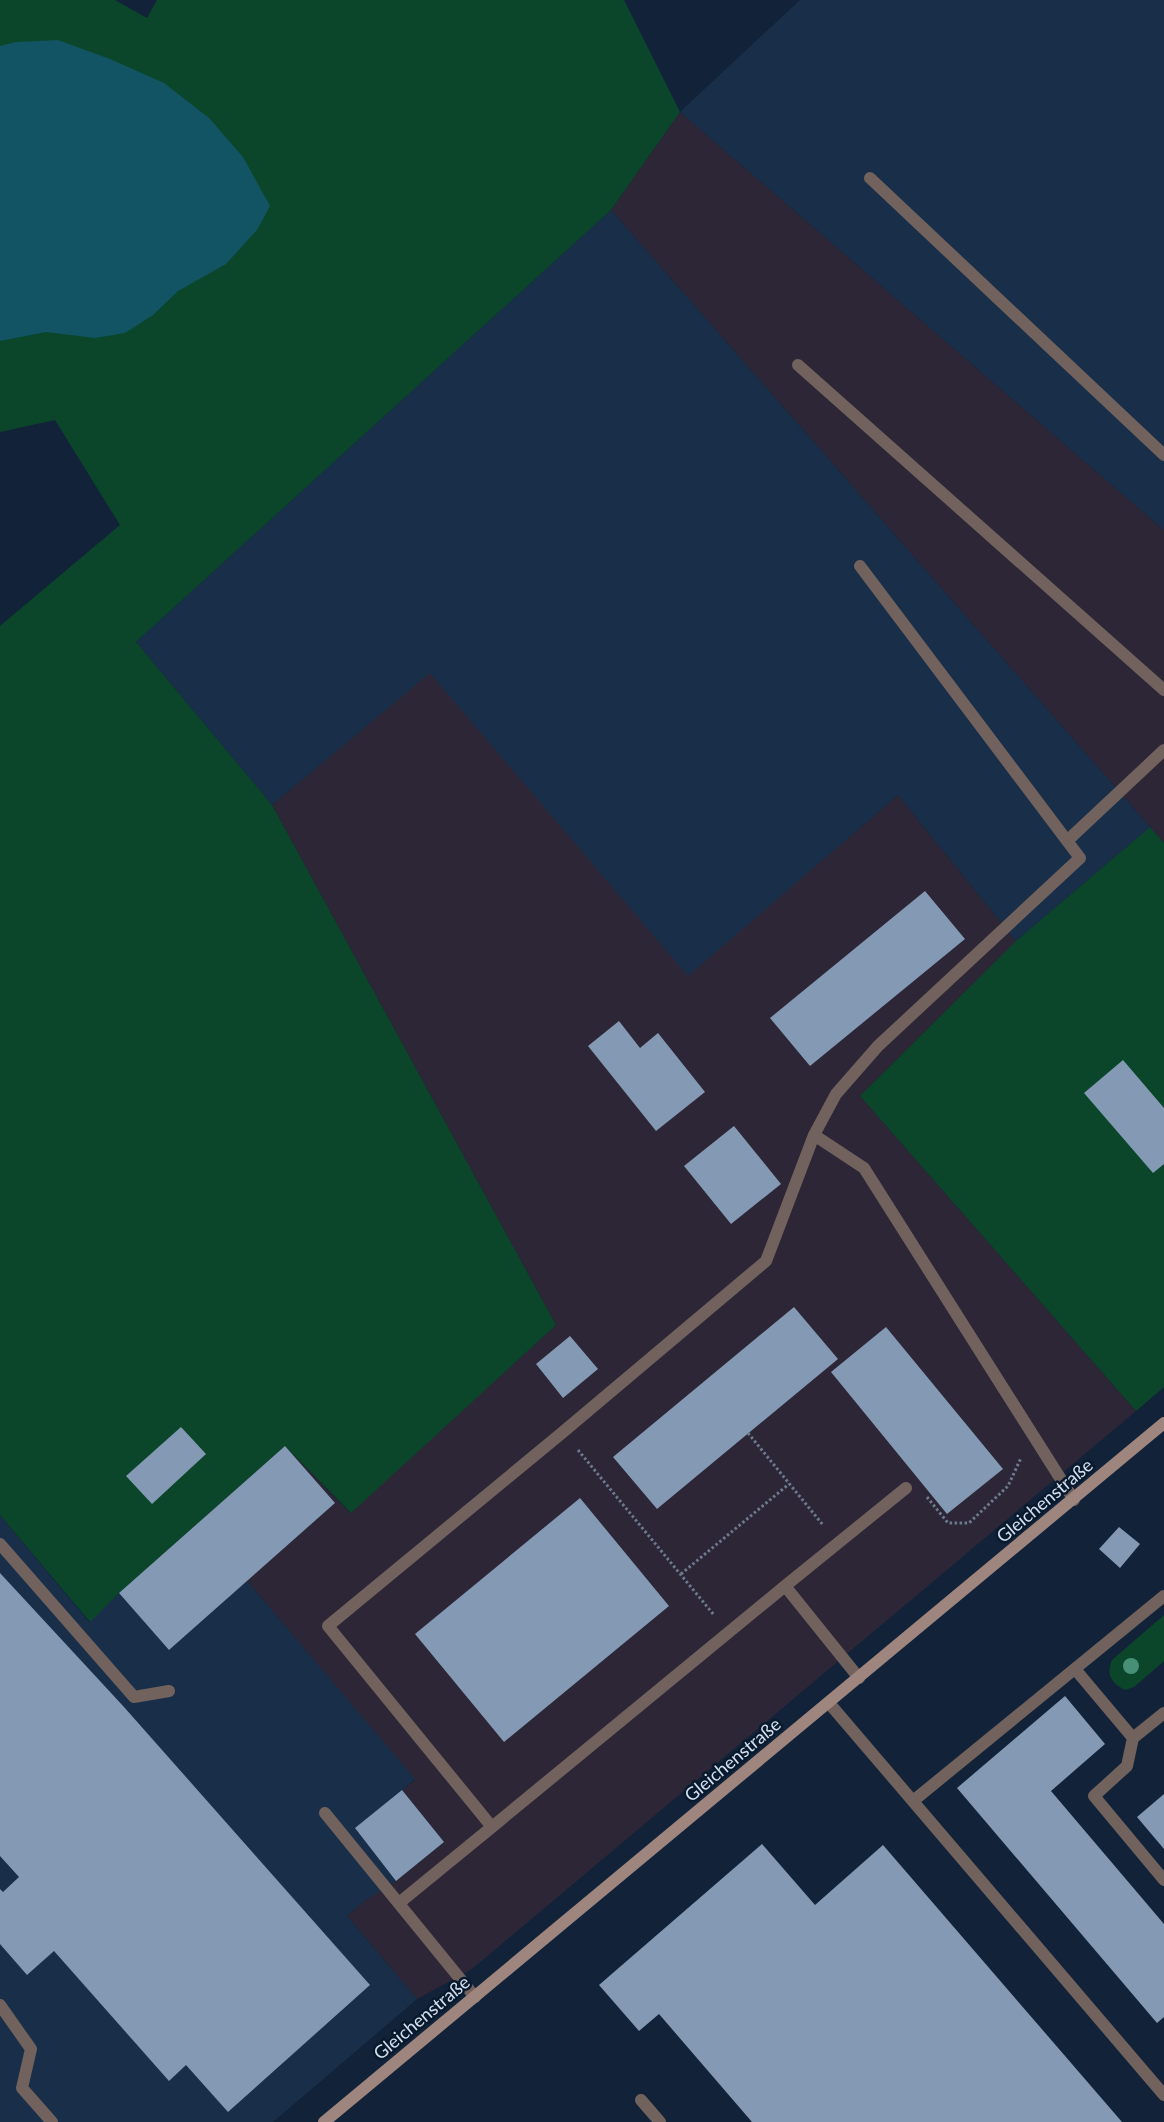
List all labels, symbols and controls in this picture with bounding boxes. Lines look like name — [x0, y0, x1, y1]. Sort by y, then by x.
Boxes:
street label: Gleichenstraße — [992, 1454, 1097, 1547]
street label: Gleichenstraße — [680, 1713, 785, 1806]
street label: Gleichenstraße — [369, 1971, 474, 2064]

